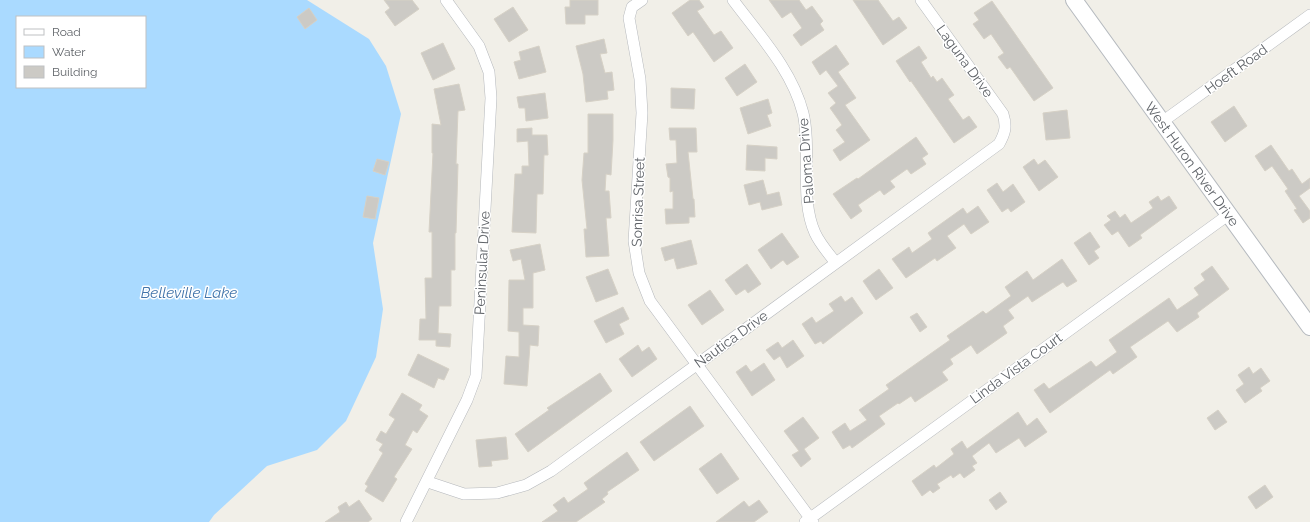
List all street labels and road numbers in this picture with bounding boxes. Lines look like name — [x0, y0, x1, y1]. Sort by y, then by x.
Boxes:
street label: Laguna Drive — [933, 22, 997, 100]
street label: Hoeft Road — [1202, 41, 1270, 97]
street label: West Huron River Drive — [1142, 99, 1242, 229]
street label: Paloma Drive — [795, 118, 817, 204]
street label: Sonrisa Street — [628, 157, 648, 247]
street label: Peninsular Drive — [471, 211, 493, 315]
street label: Nautica Drive — [691, 307, 771, 371]
street label: Linda Vista Court — [967, 329, 1065, 407]

